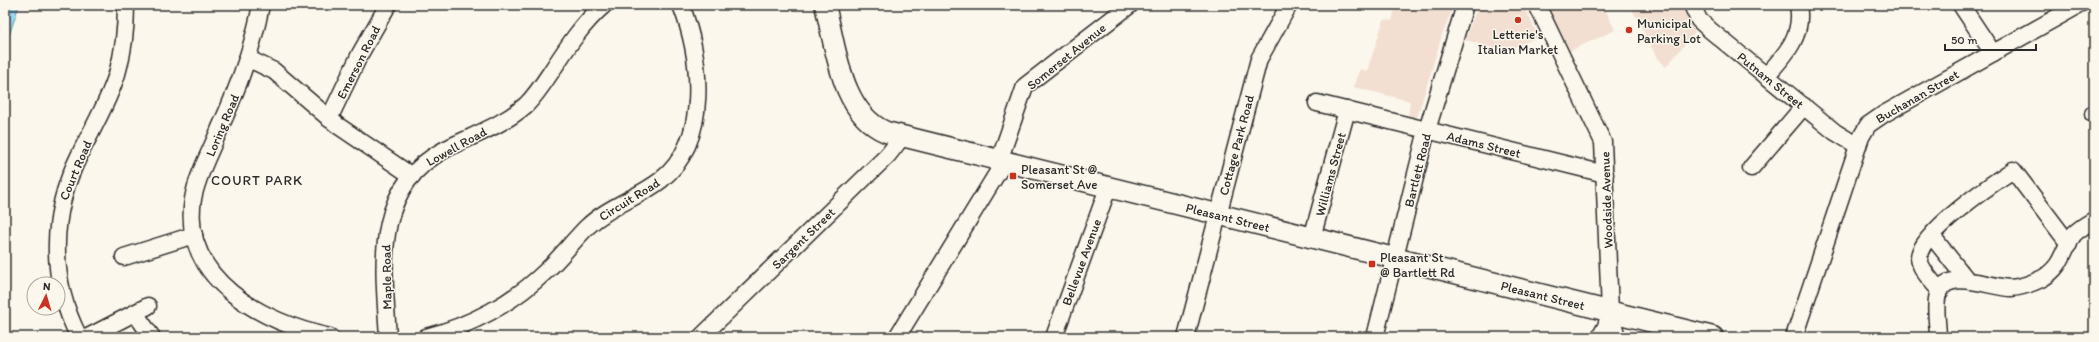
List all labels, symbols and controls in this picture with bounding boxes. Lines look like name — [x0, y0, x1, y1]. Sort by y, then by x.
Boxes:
marker: Letterie's Italian Market — [1513, 15, 1523, 25]
place label: Municipal Parking Lot — [1637, 16, 1701, 46]
street label: Somerset Avenue — [1024, 20, 1109, 93]
street label: Emerson Road — [334, 23, 383, 101]
marker: Municipal Parking Lot — [1624, 25, 1634, 35]
scale bar — [1945, 26, 2036, 52]
place label: Letterie's Italian Market — [1478, 27, 1558, 57]
text: 50 m — [1951, 33, 1977, 47]
street label: Putnam Street — [1734, 49, 1807, 112]
street label: Buchanan Street — [1873, 66, 1962, 126]
street label: Loring Road — [203, 92, 242, 159]
street label: Cottage Park Road — [1216, 93, 1257, 197]
street label: Lowell Road — [423, 124, 489, 169]
street label: Adams Street — [1445, 128, 1523, 161]
street label: Williams Street — [1312, 130, 1349, 218]
street label: Bartlett Road — [1401, 132, 1434, 209]
street label: Court Road — [56, 138, 95, 202]
street label: Woodside Avenue — [1597, 151, 1616, 249]
place label: Pleasant St @ Somerset Ave — [1021, 162, 1098, 192]
marker: Pleasant St @ Somerset Ave — [1008, 171, 1018, 181]
district label: COURT PARK — [211, 172, 303, 189]
street label: Circuit Road — [596, 175, 662, 224]
street label: Pleasant Street — [1184, 200, 1272, 235]
street label: Sargent Street — [769, 204, 838, 272]
street label: Bellevue Avenue — [1059, 217, 1104, 308]
street label: Maple Road — [378, 244, 395, 310]
place label: Pleasant St @ Bartlett Rd — [1380, 250, 1455, 280]
marker: Pleasant St @ Bartlett Rd — [1367, 259, 1377, 269]
north arrow — [26, 276, 66, 316]
street label: Pleasant Street — [1499, 278, 1587, 313]
text: N — [43, 280, 51, 293]

